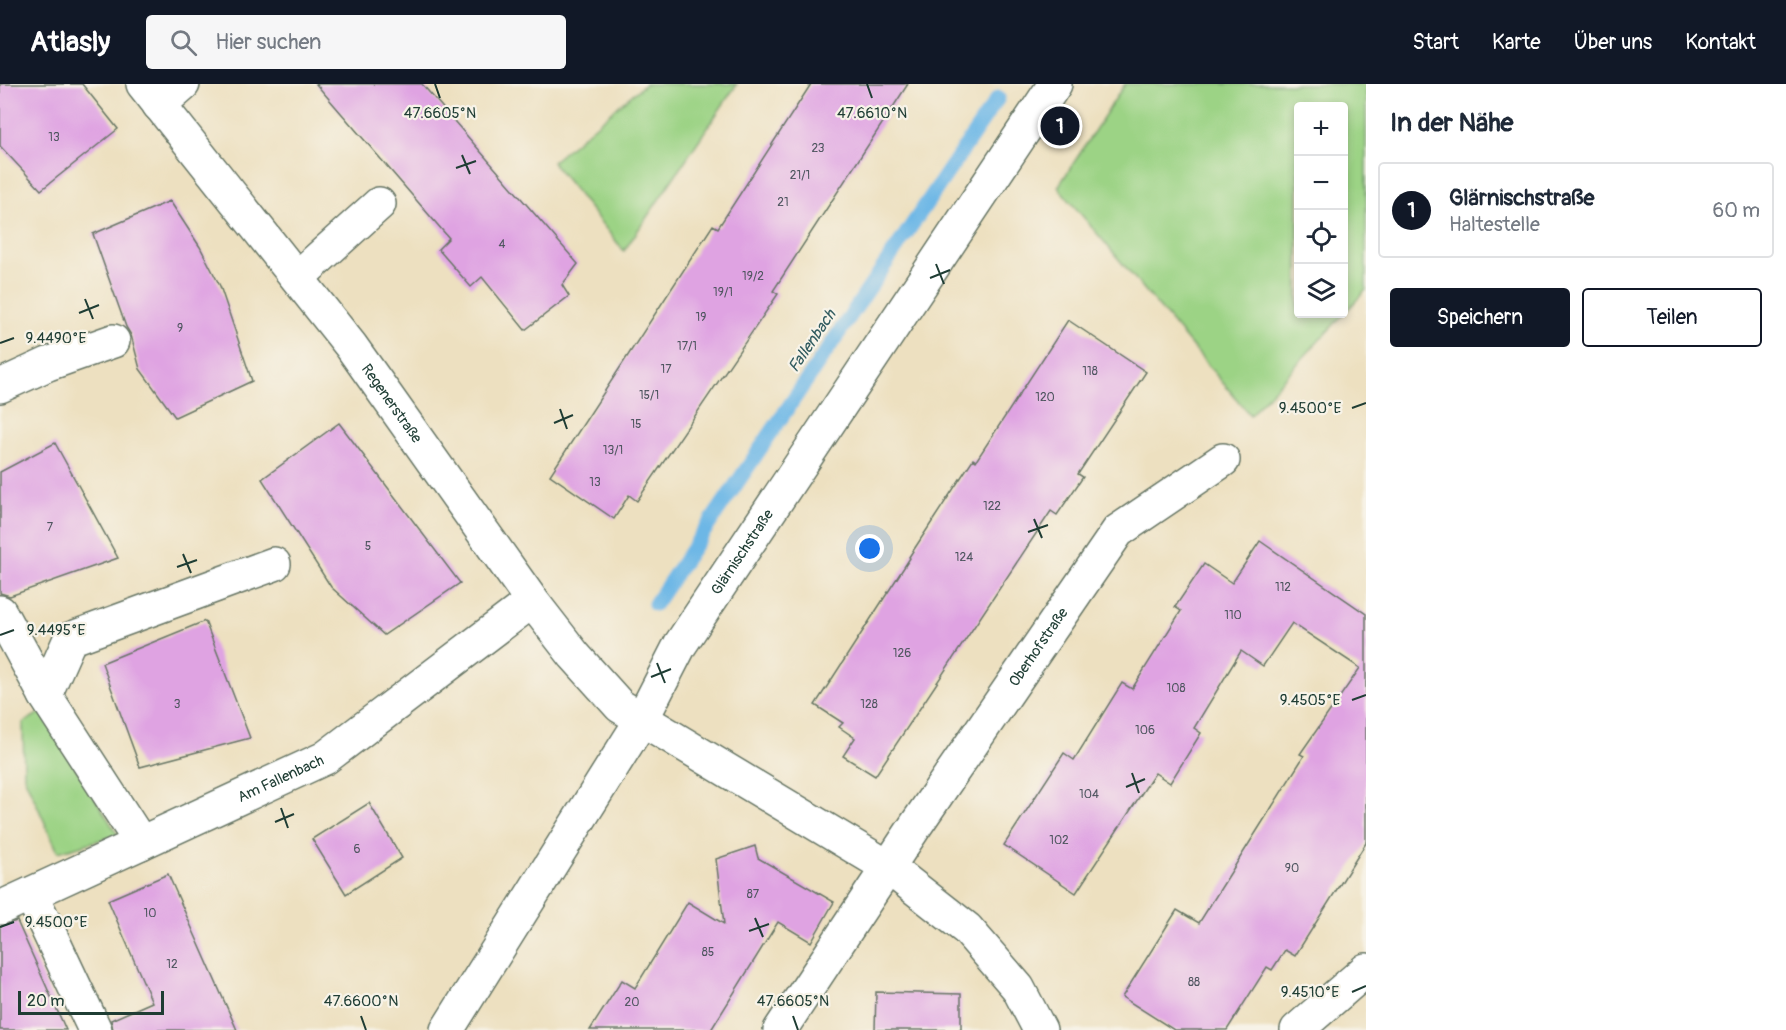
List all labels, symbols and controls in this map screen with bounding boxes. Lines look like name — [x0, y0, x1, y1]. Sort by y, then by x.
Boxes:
search box — [146, 15, 566, 69]
text: Atlasly — [30, 25, 110, 60]
icon: search — [167, 26, 200, 59]
text: Hier suchen — [215, 28, 321, 56]
text: Start — [1413, 29, 1459, 56]
text: Karte — [1492, 29, 1541, 56]
text: Über uns — [1574, 29, 1652, 56]
text: Kontakt — [1685, 29, 1756, 56]
map controls — [1294, 102, 1348, 318]
button: + — [1294, 102, 1348, 156]
text: 47.6605°N — [404, 104, 476, 123]
text: 47.6610°N — [837, 104, 907, 123]
pin: 1 — [1040, 104, 1080, 148]
text: In der Nähe — [1390, 107, 1513, 139]
house number: 13 — [48, 130, 60, 145]
house number: 23 — [811, 141, 825, 156]
button: − — [1294, 156, 1348, 210]
house number: 21/1 — [790, 168, 810, 183]
text: Glärnischstraße — [1449, 184, 1594, 212]
house number: 21 — [777, 195, 789, 210]
text: 1 — [1408, 198, 1415, 223]
text: 60 m — [1713, 198, 1760, 223]
button: locate — [1294, 210, 1348, 264]
text: Haltestelle — [1449, 212, 1540, 237]
house number: 4 — [499, 237, 506, 252]
button: layers — [1294, 264, 1348, 318]
house number: 19/2 — [742, 269, 764, 284]
house number: 19/1 — [713, 285, 733, 300]
button: Speichern — [1390, 288, 1570, 347]
button: Teilen — [1582, 288, 1762, 347]
water label: Fallenbach — [784, 305, 841, 376]
house number: 19 — [696, 310, 706, 325]
house number: 9 — [177, 321, 183, 336]
text: 9.4490°E — [26, 329, 87, 348]
house number: 17/1 — [677, 339, 697, 354]
street label: Regenerstraße — [357, 360, 427, 447]
house number: 17 — [660, 362, 672, 377]
house number: 118 — [1082, 364, 1098, 379]
house number: 15/1 — [639, 388, 659, 403]
house number: 120 — [1035, 390, 1055, 405]
text: 9.4500°E — [1279, 399, 1342, 418]
house number: 15 — [630, 417, 642, 432]
house number: 13/1 — [603, 443, 623, 458]
house number: 13 — [589, 475, 601, 490]
house number: 122 — [983, 499, 1001, 514]
street label: Glärnischstraße — [707, 505, 778, 599]
house number: 7 — [47, 520, 54, 535]
your location — [855, 534, 884, 563]
house number: 5 — [365, 539, 371, 554]
house number: 124 — [955, 550, 973, 565]
house number: 112 — [1275, 580, 1291, 595]
street label: Oberhofstraße — [1005, 603, 1072, 690]
house number: 110 — [1224, 608, 1242, 623]
text: 9.4495°E — [27, 621, 86, 640]
house number: 126 — [893, 646, 911, 661]
house number: 108 — [1167, 681, 1185, 696]
text: 9.4505°E — [1280, 691, 1340, 710]
house number: 3 — [174, 697, 181, 712]
house number: 128 — [860, 697, 878, 712]
house number: 106 — [1135, 723, 1155, 738]
street label: Am Fallenbach — [234, 750, 327, 807]
house number: 104 — [1079, 787, 1099, 802]
house number: 102 — [1049, 833, 1069, 848]
house number: 6 — [354, 842, 361, 857]
house number: 90 — [1285, 861, 1299, 876]
house number: 87 — [747, 887, 760, 902]
house number: 10 — [144, 906, 156, 921]
text: 9.4500°E — [25, 913, 88, 932]
house number: 85 — [702, 945, 714, 960]
house number: 12 — [166, 957, 178, 972]
house number: 88 — [1188, 975, 1200, 990]
text: 9.4510°E — [1281, 983, 1339, 1002]
scale bar — [18, 988, 164, 1016]
text: 20 m — [27, 991, 65, 1011]
text: 47.6600°N — [324, 992, 398, 1011]
text: 47.6605°N — [757, 992, 829, 1011]
house number: 20 — [625, 995, 639, 1010]

